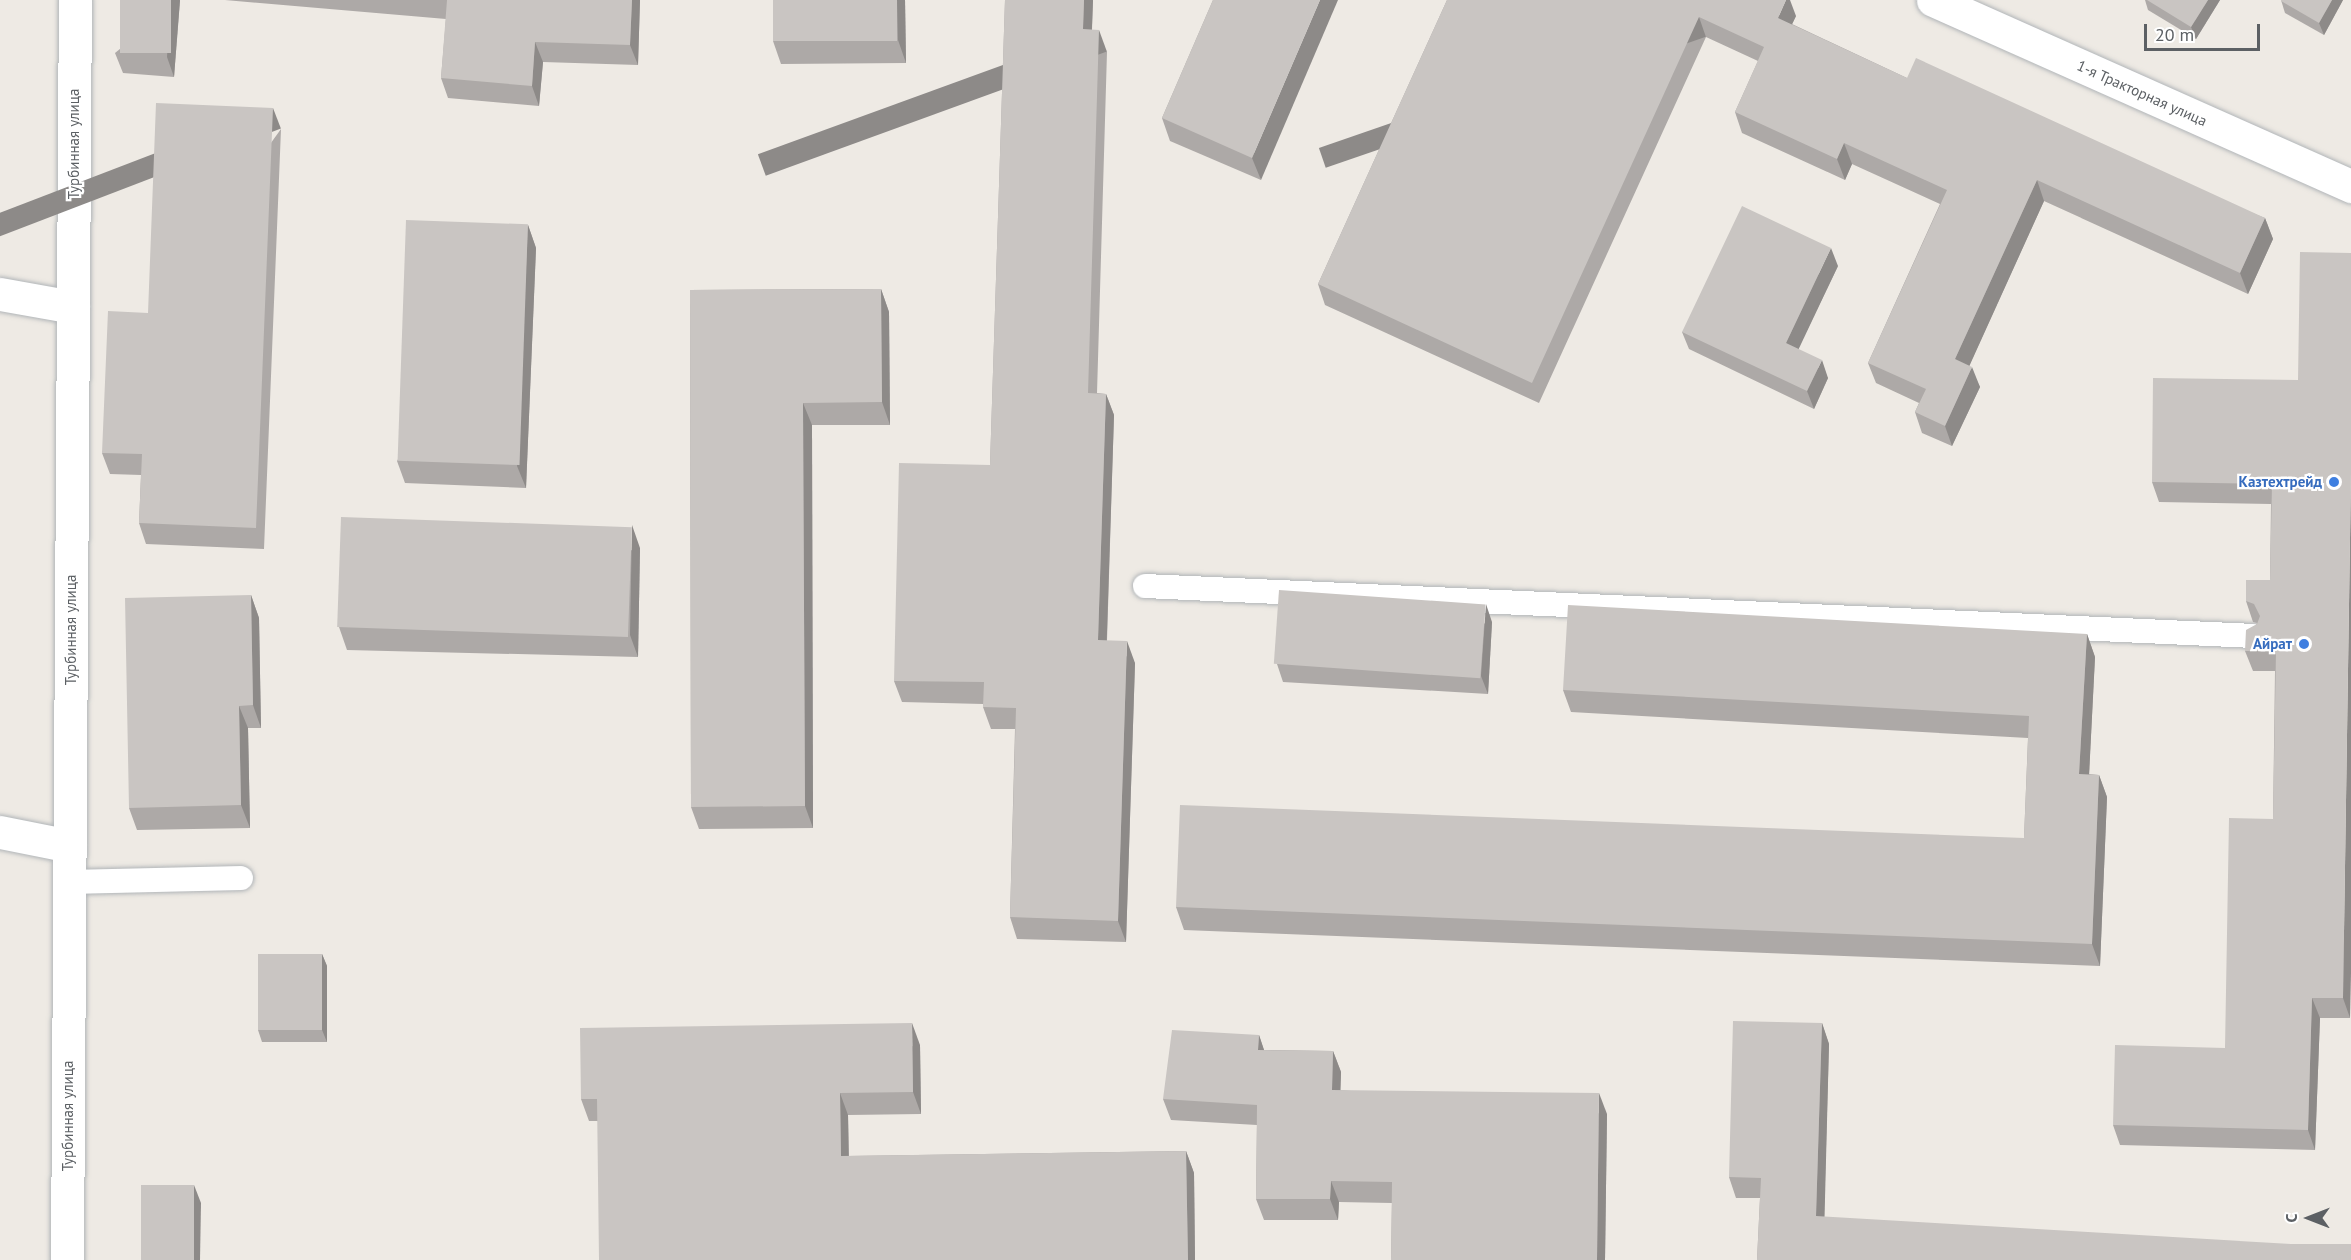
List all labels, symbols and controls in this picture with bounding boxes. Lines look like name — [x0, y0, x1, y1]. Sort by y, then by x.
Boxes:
scale bar — [2147, 12, 2262, 50]
text: 20 m — [2155, 23, 2194, 46]
street label: 1-я Тракторная улица — [2074, 56, 2210, 130]
street label: Турбинная улица — [65, 89, 83, 199]
place label: Казтехтрейд — [2239, 473, 2322, 491]
marker: Казтехтрейд — [2327, 475, 2341, 489]
street label: Турбинная улица — [62, 575, 80, 685]
place label: Айрат — [2253, 635, 2292, 653]
marker: Айрат — [2297, 637, 2311, 651]
street label: Турбинная улица — [59, 1061, 77, 1171]
north arrow — [2279, 1188, 2339, 1248]
text: С — [2281, 1214, 2301, 1222]

